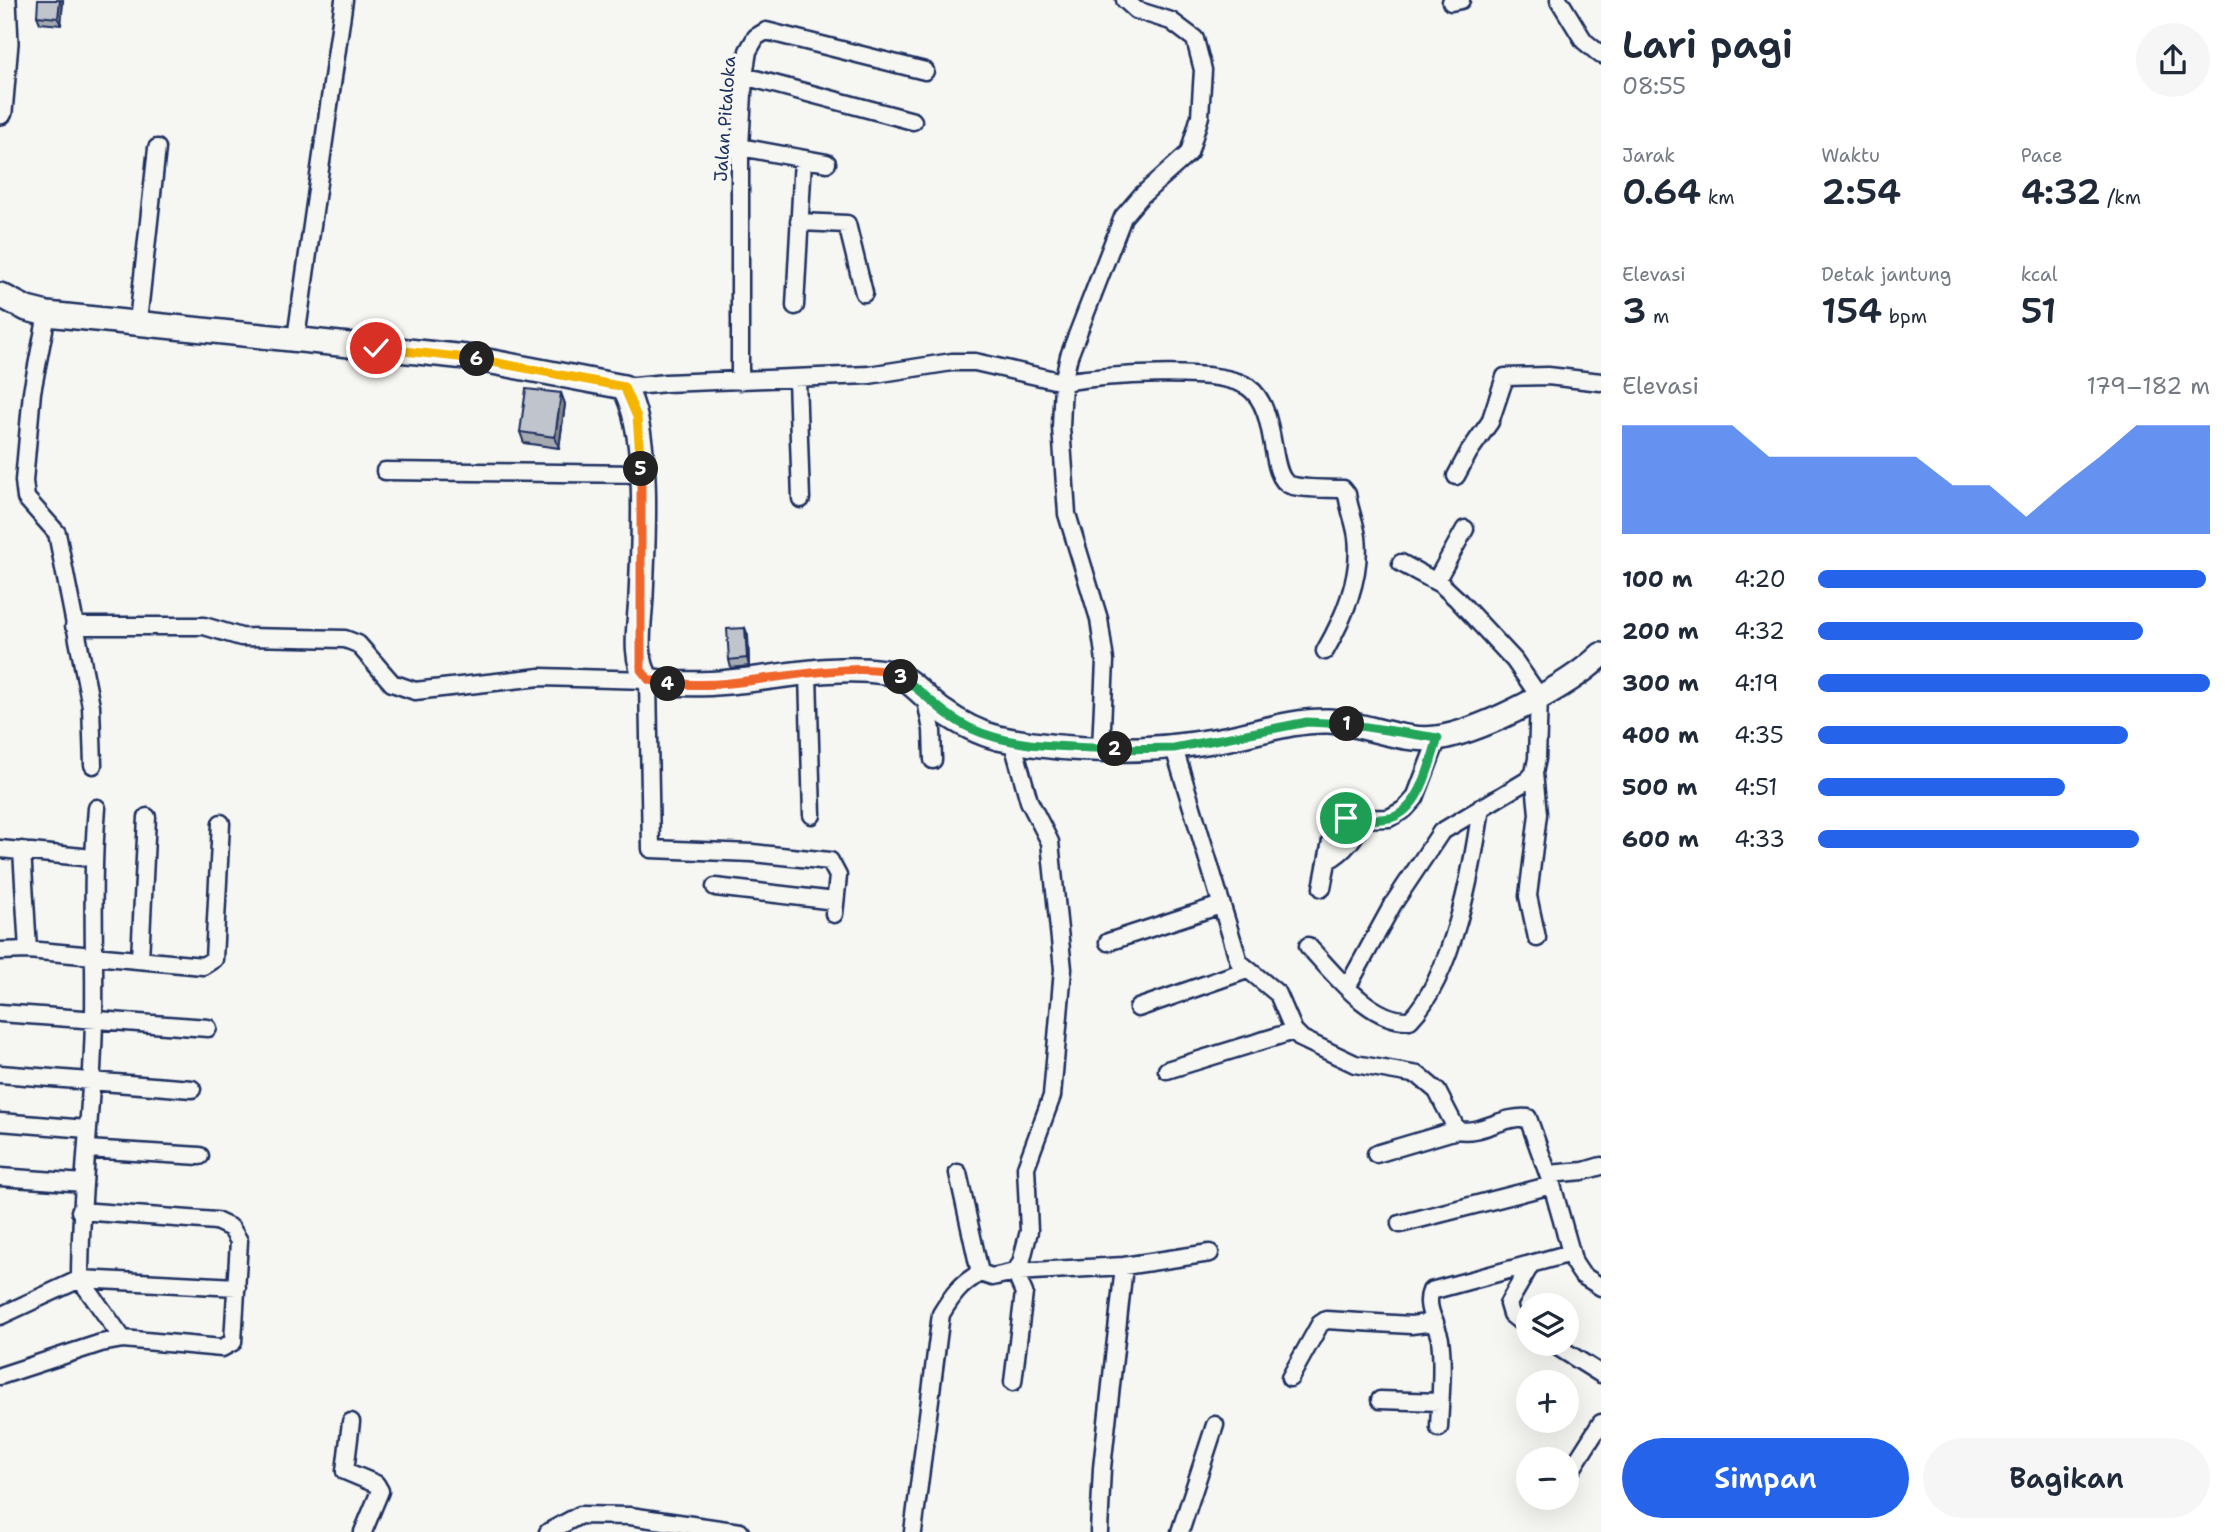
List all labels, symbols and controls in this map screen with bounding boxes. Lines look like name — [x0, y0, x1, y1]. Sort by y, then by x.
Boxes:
text: Lari pagi — [1622, 19, 1793, 70]
button: share — [2136, 23, 2210, 97]
street label: Jalan Pitaloka — [709, 55, 741, 183]
text: 08:55 — [1622, 71, 1686, 101]
text: Jarak — [1622, 143, 1675, 168]
text: Waktu — [1821, 143, 1880, 168]
text: Pace — [2021, 143, 2062, 168]
text: 0.64 — [1622, 168, 1701, 215]
text: 2:54 — [1821, 168, 1901, 215]
text: 4:32 — [2021, 168, 2101, 215]
text: km — [1701, 185, 1735, 210]
text: /km — [2101, 185, 2141, 210]
text: Elevasi — [1622, 262, 1686, 287]
text: Detak jantung — [1821, 262, 1951, 287]
text: kcal — [2021, 262, 2058, 287]
text: 3 — [1622, 287, 1647, 334]
text: 154 — [1821, 287, 1882, 334]
text: 51 — [2021, 287, 2056, 334]
text: m — [1647, 304, 1669, 329]
text: bpm — [1882, 304, 1927, 329]
pin — [346, 318, 406, 378]
icon: check — [357, 329, 395, 367]
pin: 6 — [460, 342, 494, 376]
text: 6 — [470, 346, 483, 371]
text: Elevasi — [1622, 371, 1699, 401]
text: 179–182 m — [2086, 371, 2210, 401]
pin: 5 — [624, 452, 658, 486]
text: 5 — [635, 456, 646, 481]
text: 100 m — [1622, 564, 1693, 594]
text: 4:20 — [1734, 564, 1786, 594]
text: 200 m — [1622, 616, 1699, 646]
text: 4:32 — [1734, 616, 1785, 646]
pin: 3 — [884, 660, 918, 694]
text: 3 — [894, 664, 907, 689]
pin: 4 — [650, 666, 686, 702]
text: 300 m — [1622, 668, 1699, 698]
text: 4:19 — [1734, 668, 1779, 698]
text: 4 — [661, 671, 674, 696]
pin: 1 — [1330, 706, 1364, 742]
text: 1 — [1342, 711, 1351, 736]
text: 400 m — [1622, 720, 1699, 750]
text: 4:35 — [1734, 720, 1784, 750]
pin: 2 — [1098, 732, 1132, 766]
text: 2 — [1108, 736, 1121, 761]
text: 500 m — [1622, 772, 1697, 802]
text: 4:51 — [1734, 772, 1778, 802]
pin — [1316, 788, 1376, 848]
icon: arrive — [1327, 799, 1365, 837]
text: 600 m — [1622, 824, 1699, 854]
text: 4:33 — [1734, 824, 1785, 854]
map controls — [1516, 1293, 1579, 1510]
button: layers — [1516, 1293, 1579, 1356]
button: + — [1516, 1370, 1579, 1433]
button: Simpan — [1622, 1438, 1909, 1518]
button: Bagikan — [1923, 1438, 2210, 1518]
button: − — [1516, 1447, 1579, 1510]

